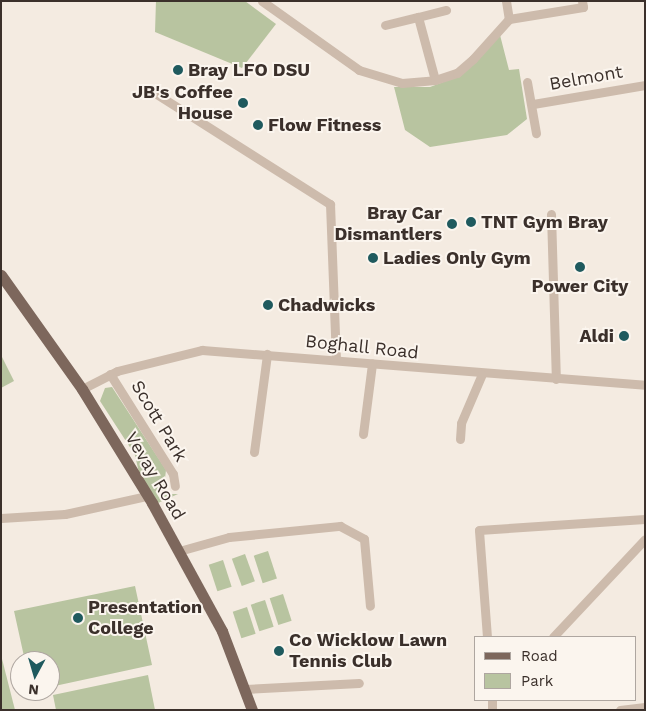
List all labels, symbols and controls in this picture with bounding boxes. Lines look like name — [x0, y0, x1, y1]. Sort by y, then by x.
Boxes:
place label: Bray LFO DSU — [188, 59, 310, 81]
street label: Belmont — [548, 61, 624, 95]
marker: Bray LFO DSU — [172, 64, 184, 76]
place label: JB's Coffee House — [132, 82, 233, 125]
marker: JB's Coffee House — [237, 97, 249, 109]
place label: Flow Fitness — [268, 114, 382, 136]
marker: Flow Fitness — [252, 119, 264, 131]
place label: Bray Car Dismantlers — [334, 203, 442, 245]
place label: TNT Gym Bray — [481, 211, 608, 233]
marker: TNT Gym Bray — [465, 216, 477, 228]
marker: Bray Car Dismantlers — [446, 218, 458, 230]
place label: Ladies Only Gym — [383, 247, 531, 269]
marker: Ladies Only Gym — [367, 252, 379, 264]
marker: Power City — [574, 261, 586, 273]
place label: Power City — [531, 275, 629, 297]
place label: Chadwicks — [278, 294, 375, 316]
marker: Chadwicks — [262, 299, 274, 311]
place label: Aldi — [579, 325, 614, 347]
street label: Boghall Road — [304, 330, 420, 364]
marker: Aldi — [618, 330, 630, 342]
street label: Scott Park — [126, 376, 192, 466]
street label: Vevay Road — [120, 428, 190, 524]
place label: Presentation College — [88, 597, 202, 640]
marker: Presentation College — [72, 612, 84, 624]
place label: Co Wicklow Lawn Tennis Club — [289, 630, 448, 672]
legend — [473, 636, 636, 701]
marker: Co Wicklow Lawn Tennis Club — [273, 645, 285, 657]
text: Road — [521, 647, 558, 665]
north arrow — [10, 651, 60, 701]
text: Park — [521, 672, 553, 690]
text: N — [28, 681, 40, 698]

